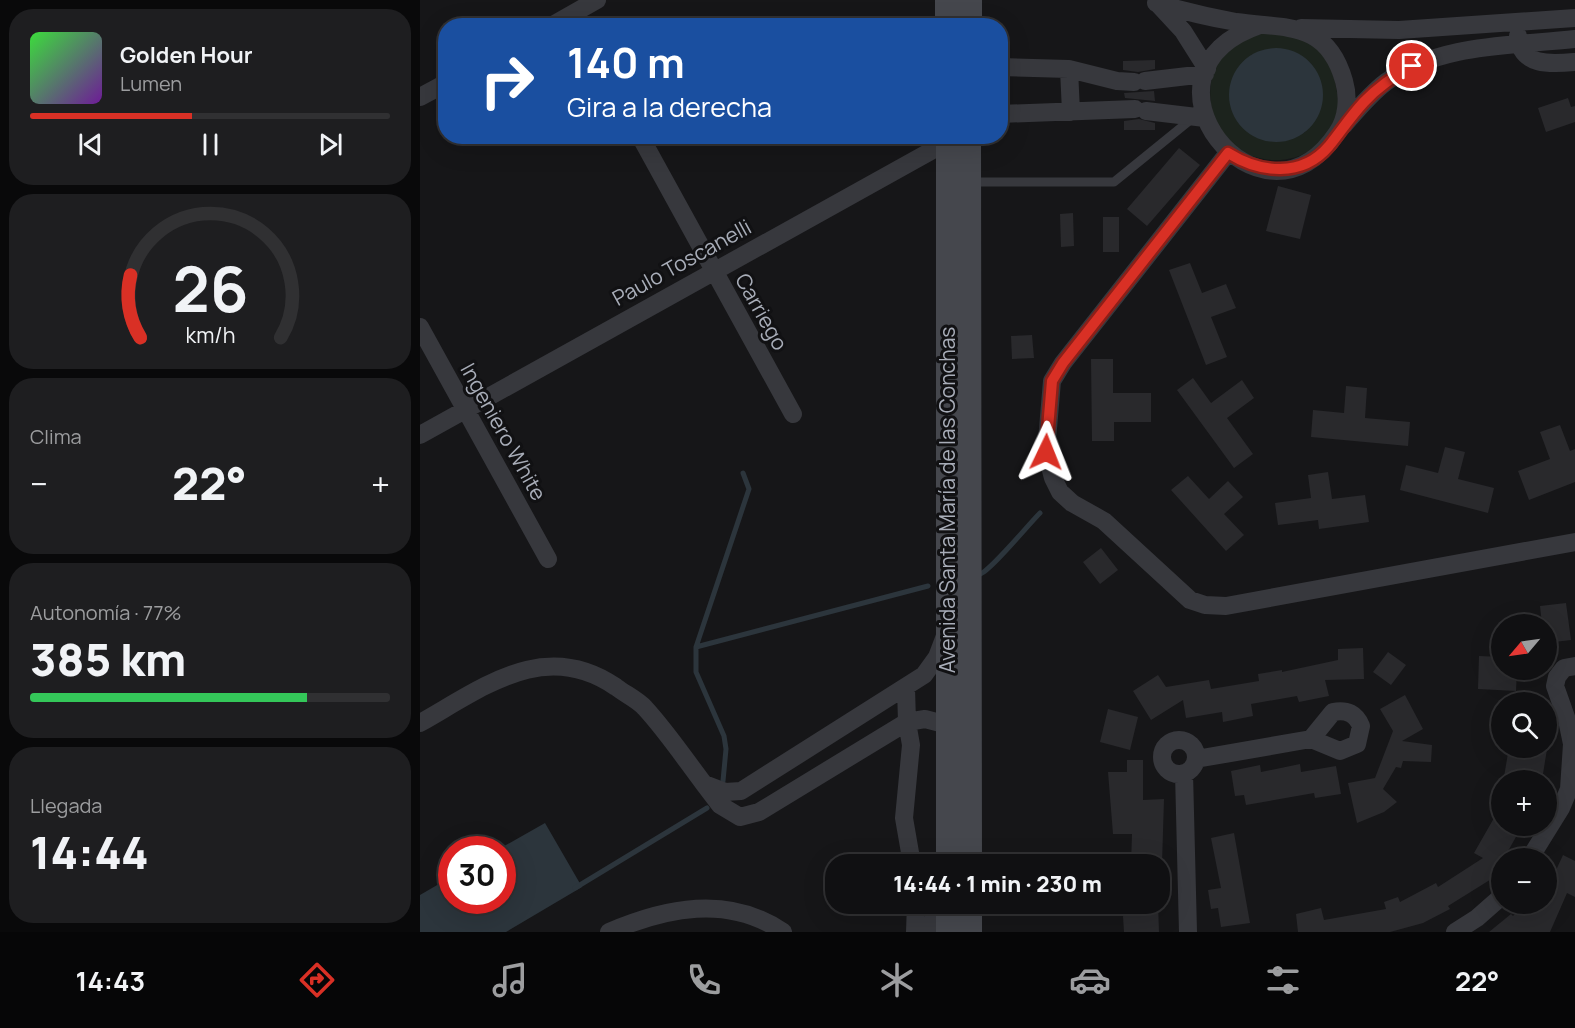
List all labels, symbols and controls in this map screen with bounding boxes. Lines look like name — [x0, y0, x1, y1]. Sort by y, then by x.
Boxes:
text: 140 m — [567, 33, 685, 91]
text: Golden Hour — [120, 40, 253, 70]
pin — [1386, 40, 1437, 91]
icon: right — [468, 42, 546, 120]
icon: arrive — [1395, 49, 1428, 82]
text: Lumen — [120, 70, 182, 97]
text: Gira a la derecha — [567, 88, 772, 125]
icon: previous — [74, 128, 107, 161]
icon: pause — [194, 128, 227, 161]
icon: next — [314, 128, 347, 161]
street label: Paulo Toscanelli — [607, 212, 756, 312]
text: 26 — [172, 246, 248, 332]
street label: Carriego — [729, 268, 794, 355]
text: km/h — [185, 321, 235, 350]
street label: Avenida Santa María de las Conchas — [933, 327, 961, 673]
street label: Ingeniero White — [455, 358, 553, 505]
position arrow — [1014, 420, 1078, 484]
text: Clima — [30, 423, 82, 450]
text: 22° — [172, 452, 247, 514]
text: − — [30, 461, 48, 506]
text: + — [371, 461, 390, 506]
text: Autonomía · 77% — [30, 599, 182, 626]
north arrow — [1491, 614, 1557, 680]
map controls — [1491, 614, 1557, 914]
text: 385 km — [30, 628, 186, 690]
button: search — [1491, 692, 1557, 758]
button: + — [1491, 770, 1557, 836]
text: Llegada — [30, 792, 102, 819]
text: 14:44 — [30, 821, 149, 883]
speed limit sign: 30 — [438, 836, 516, 914]
button: − — [1491, 848, 1557, 914]
text: 14:44 · 1 min · 230 m — [893, 869, 1102, 899]
icon: directions — [296, 959, 338, 1001]
icon: music — [489, 959, 531, 1001]
icon: phone — [683, 959, 725, 1001]
icon: climate — [876, 959, 918, 1001]
icon: car — [1069, 959, 1111, 1001]
icon: filters — [1262, 959, 1304, 1001]
text: 14:43 — [76, 962, 145, 999]
text: 22° — [1455, 962, 1499, 999]

